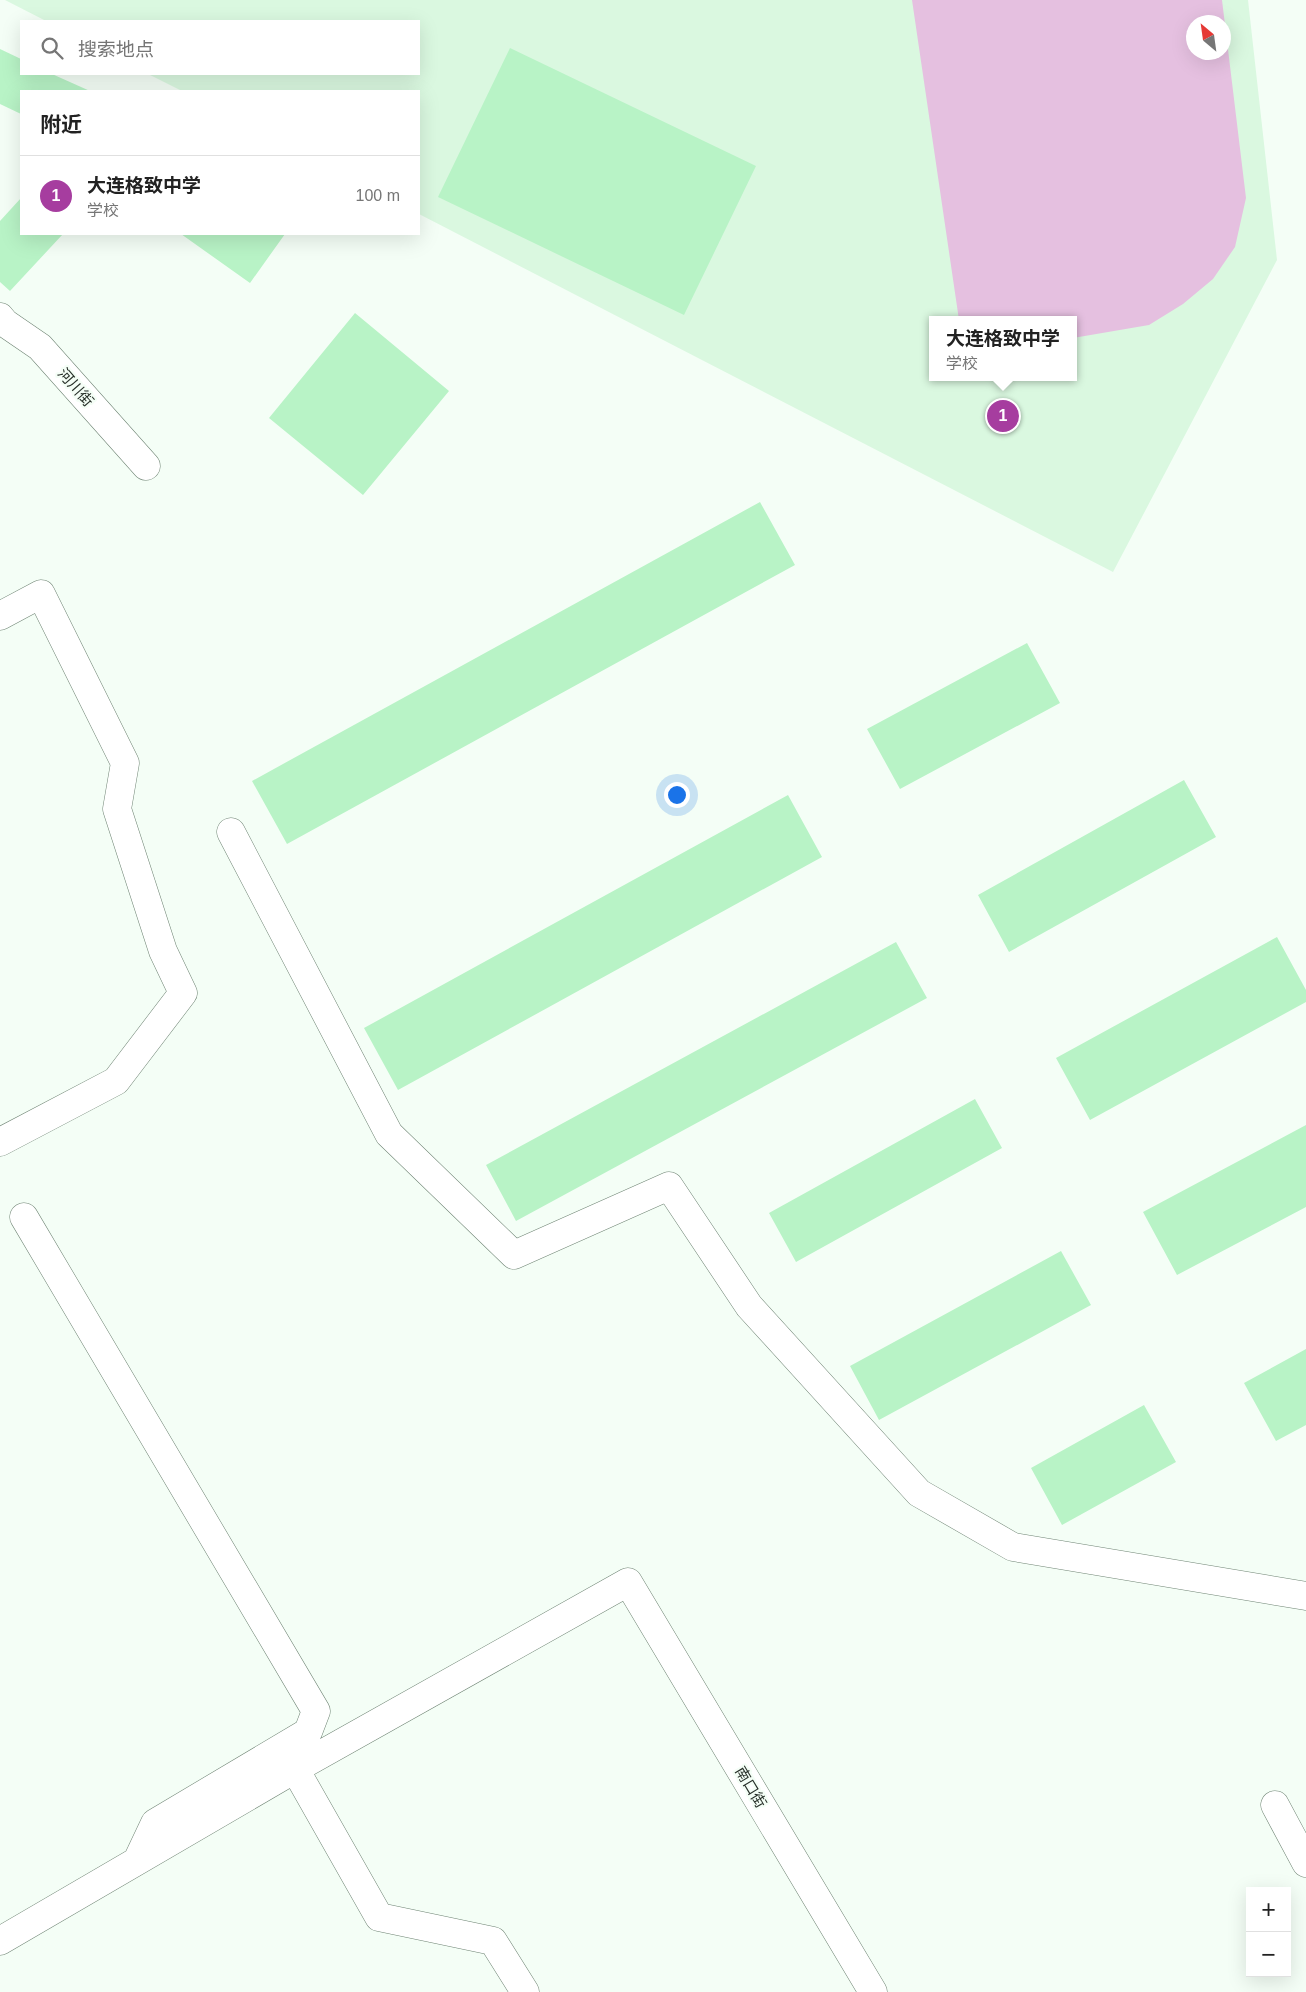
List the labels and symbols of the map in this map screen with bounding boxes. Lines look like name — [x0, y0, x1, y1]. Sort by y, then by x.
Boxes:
north arrow — [1186, 15, 1231, 60]
street label: 河川街 — [55, 364, 97, 410]
pin: 1 — [987, 397, 1019, 435]
your location — [664, 782, 690, 808]
street label: 南口街 — [732, 1763, 770, 1811]

